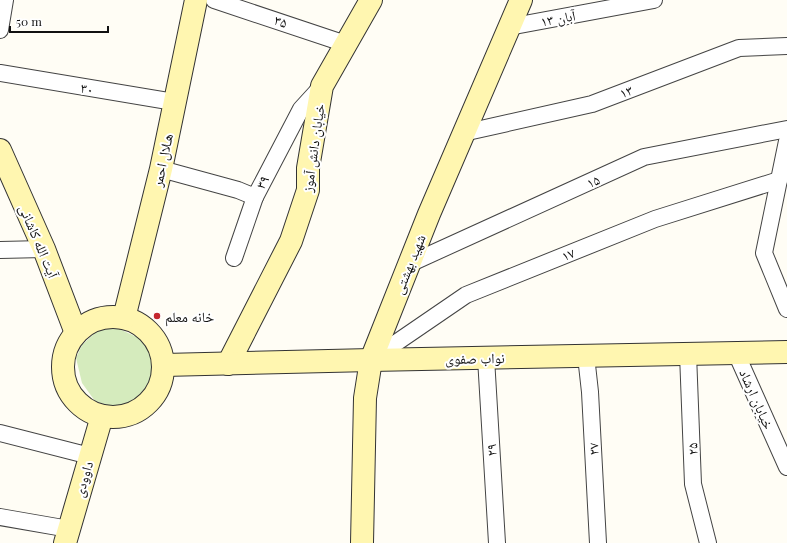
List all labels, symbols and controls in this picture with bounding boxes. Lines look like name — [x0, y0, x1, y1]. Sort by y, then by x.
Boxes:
street label: ۱۳ آبان — [539, 5, 577, 31]
scale bar — [10, 8, 108, 34]
street label: ۳۵ — [272, 10, 290, 32]
text: 50 m — [16, 13, 42, 29]
street label: ۳۰ — [79, 78, 95, 98]
street label: ۱۳ — [617, 80, 635, 102]
street label: خیابان دانش آموز — [297, 103, 329, 194]
street label: هـلال احمر — [147, 132, 177, 189]
street label: ۱۵ — [583, 170, 603, 192]
street label: ۳۹ — [251, 172, 273, 192]
street label: آیت الله کاشانی — [15, 201, 63, 281]
street label: شهید بهشتی — [388, 231, 430, 297]
street label: ۱۷ — [559, 243, 577, 265]
place label: خانه معلم — [165, 307, 214, 327]
marker: خانه معلم — [152, 311, 162, 321]
street label: نواب صفوی — [445, 348, 505, 368]
street label: خیابان ارشاد — [735, 366, 779, 432]
street label: ۲۷ — [583, 442, 603, 456]
street label: ۲۵ — [682, 442, 702, 456]
street label: ۲۹ — [481, 443, 501, 457]
street label: داوودی — [69, 459, 97, 499]

